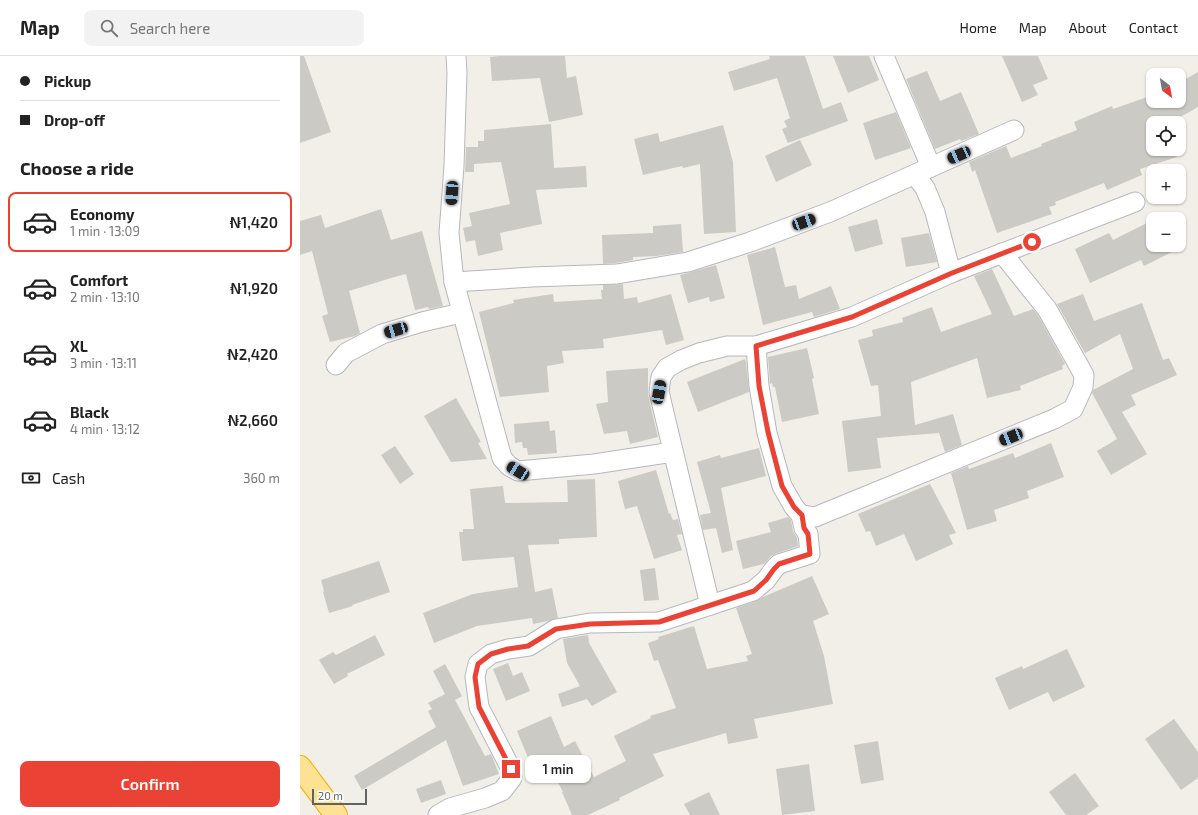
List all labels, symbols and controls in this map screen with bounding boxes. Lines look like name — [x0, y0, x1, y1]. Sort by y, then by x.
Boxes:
search box — [84, 10, 364, 46]
text: Map — [20, 16, 60, 39]
icon: search — [98, 17, 120, 39]
text: Search here — [130, 19, 210, 37]
text: Home — [960, 19, 997, 36]
text: Map — [1019, 19, 1047, 36]
text: About — [1069, 19, 1107, 36]
text: Contact — [1129, 19, 1178, 36]
north arrow — [1146, 68, 1186, 108]
map controls — [1146, 68, 1186, 252]
text: Pickup — [44, 72, 91, 90]
text: Drop-off — [44, 111, 105, 129]
button: locate — [1146, 116, 1186, 156]
car — [946, 145, 972, 165]
text: Choose a ride — [20, 157, 134, 179]
button: + — [1146, 164, 1186, 204]
car — [445, 181, 459, 205]
icon: car — [22, 204, 58, 240]
text: Economy — [70, 205, 135, 223]
car — [791, 212, 817, 232]
button: − — [1146, 212, 1186, 252]
text: ₦1,420 — [229, 213, 278, 231]
text: 1 min · 13:09 — [70, 223, 140, 239]
route start — [1023, 233, 1041, 251]
icon: car — [22, 270, 58, 306]
text: Comfort — [70, 271, 128, 289]
text: ₦1,920 — [230, 279, 278, 297]
text: 2 min · 13:10 — [70, 289, 140, 305]
car — [383, 321, 409, 339]
icon: car — [22, 336, 58, 372]
text: XL — [70, 337, 88, 355]
text: ₦2,420 — [227, 345, 278, 363]
text: 3 min · 13:11 — [70, 355, 137, 371]
car — [651, 379, 667, 405]
icon: car — [22, 402, 58, 438]
text: Black — [70, 403, 109, 421]
text: ₦2,660 — [228, 411, 278, 429]
text: 4 min · 13:12 — [70, 421, 140, 437]
car — [998, 427, 1024, 447]
car — [505, 460, 531, 482]
icon: cash — [20, 467, 42, 489]
text: Cash — [52, 469, 85, 487]
text: 360 m — [243, 470, 280, 486]
callout: 1 min — [525, 755, 591, 783]
route end — [502, 760, 520, 778]
button: Confirm — [20, 761, 280, 807]
text: 1 min — [543, 761, 573, 777]
scale bar — [312, 787, 367, 806]
text: 20 m — [318, 789, 343, 802]

